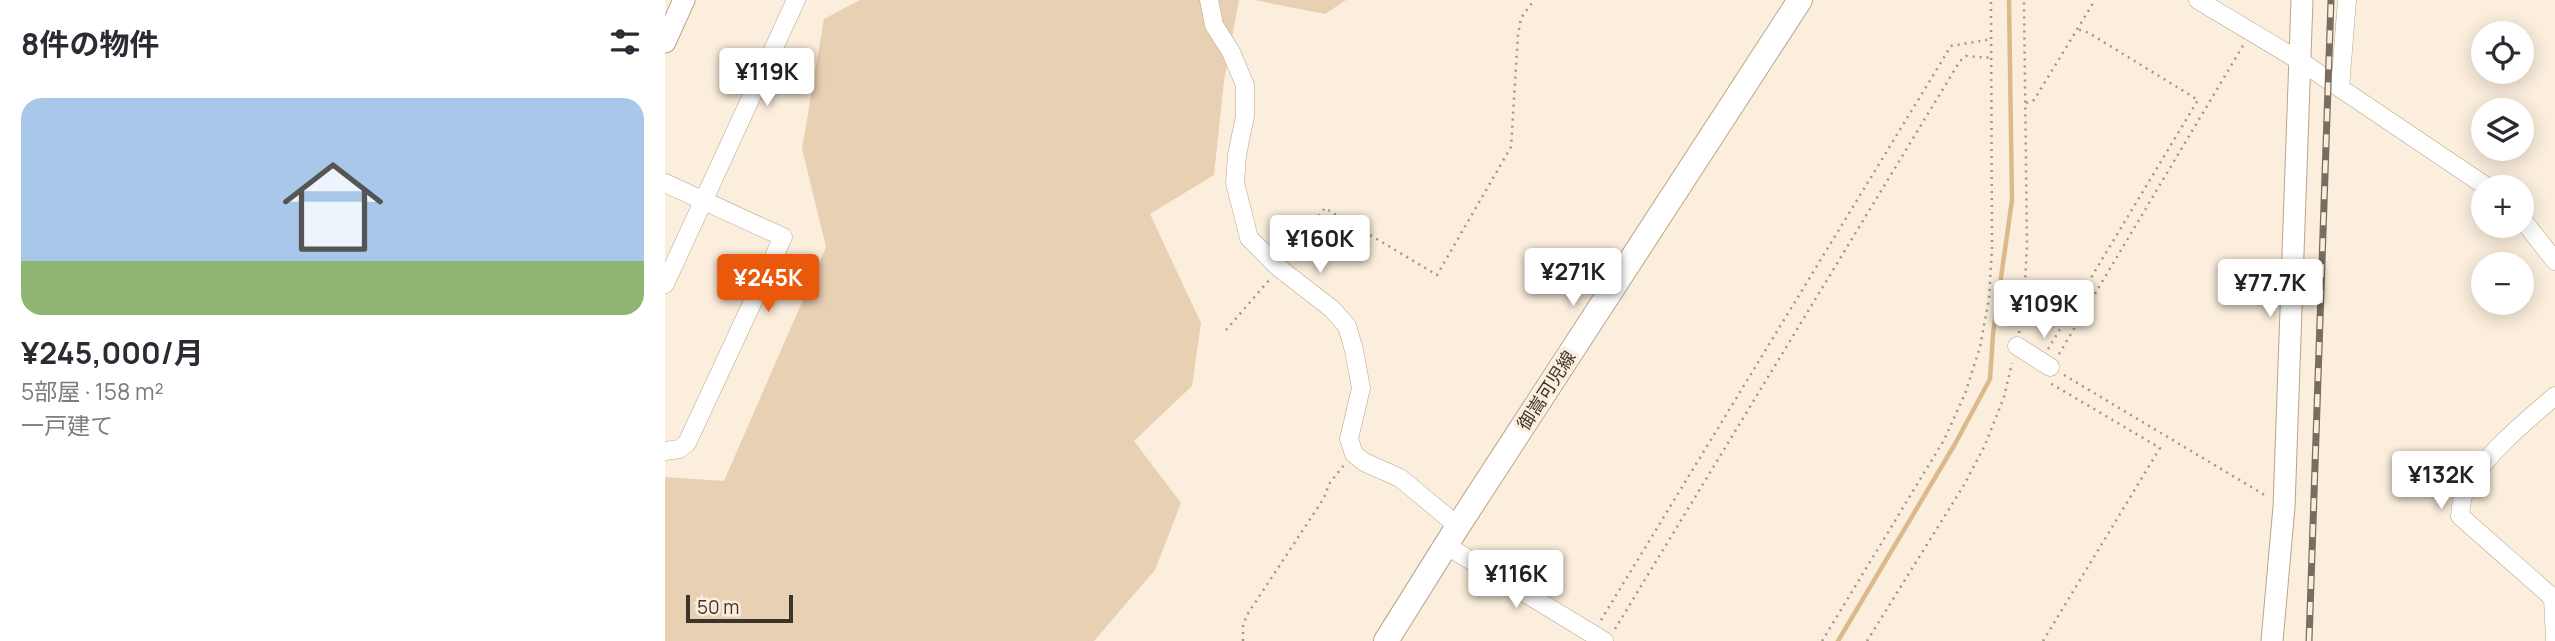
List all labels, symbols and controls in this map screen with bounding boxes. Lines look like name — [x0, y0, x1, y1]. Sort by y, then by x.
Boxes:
map controls — [2471, 21, 2534, 315]
button: locate — [2471, 21, 2534, 84]
text: 8件の物件 — [21, 23, 159, 64]
icon: filters — [606, 23, 644, 61]
pin: ¥119K — [718, 48, 816, 108]
text: ¥119K — [735, 55, 799, 87]
button: layers — [2471, 98, 2534, 161]
icon: home — [270, 144, 396, 270]
button: + — [2471, 175, 2534, 238]
pin: ¥160K — [1271, 216, 1369, 275]
text: ¥160K — [1286, 222, 1354, 254]
pin: ¥271K — [1524, 248, 1622, 308]
button: − — [2471, 252, 2534, 315]
pin: ¥245K — [719, 254, 817, 314]
text: ¥271K — [1541, 255, 1606, 287]
pin: ¥77.7K — [2213, 260, 2327, 319]
text: ¥245K — [733, 261, 803, 293]
text: ¥77.7K — [2234, 266, 2306, 298]
pin: ¥109K — [1995, 280, 2093, 340]
text: ¥109K — [2010, 287, 2078, 319]
text: ¥245,000/月 — [21, 332, 204, 373]
street label: 御嵩可児線 — [1511, 346, 1581, 434]
text: 5部屋 · 158 m² — [21, 375, 164, 407]
text: 一戸建て — [21, 409, 113, 441]
pin: ¥132K — [2392, 452, 2490, 511]
text: ¥132K — [2408, 458, 2474, 490]
pin: ¥116K — [1467, 550, 1565, 610]
text: ¥116K — [1484, 557, 1548, 589]
scale bar — [686, 592, 793, 624]
text: 50 m — [697, 594, 739, 620]

